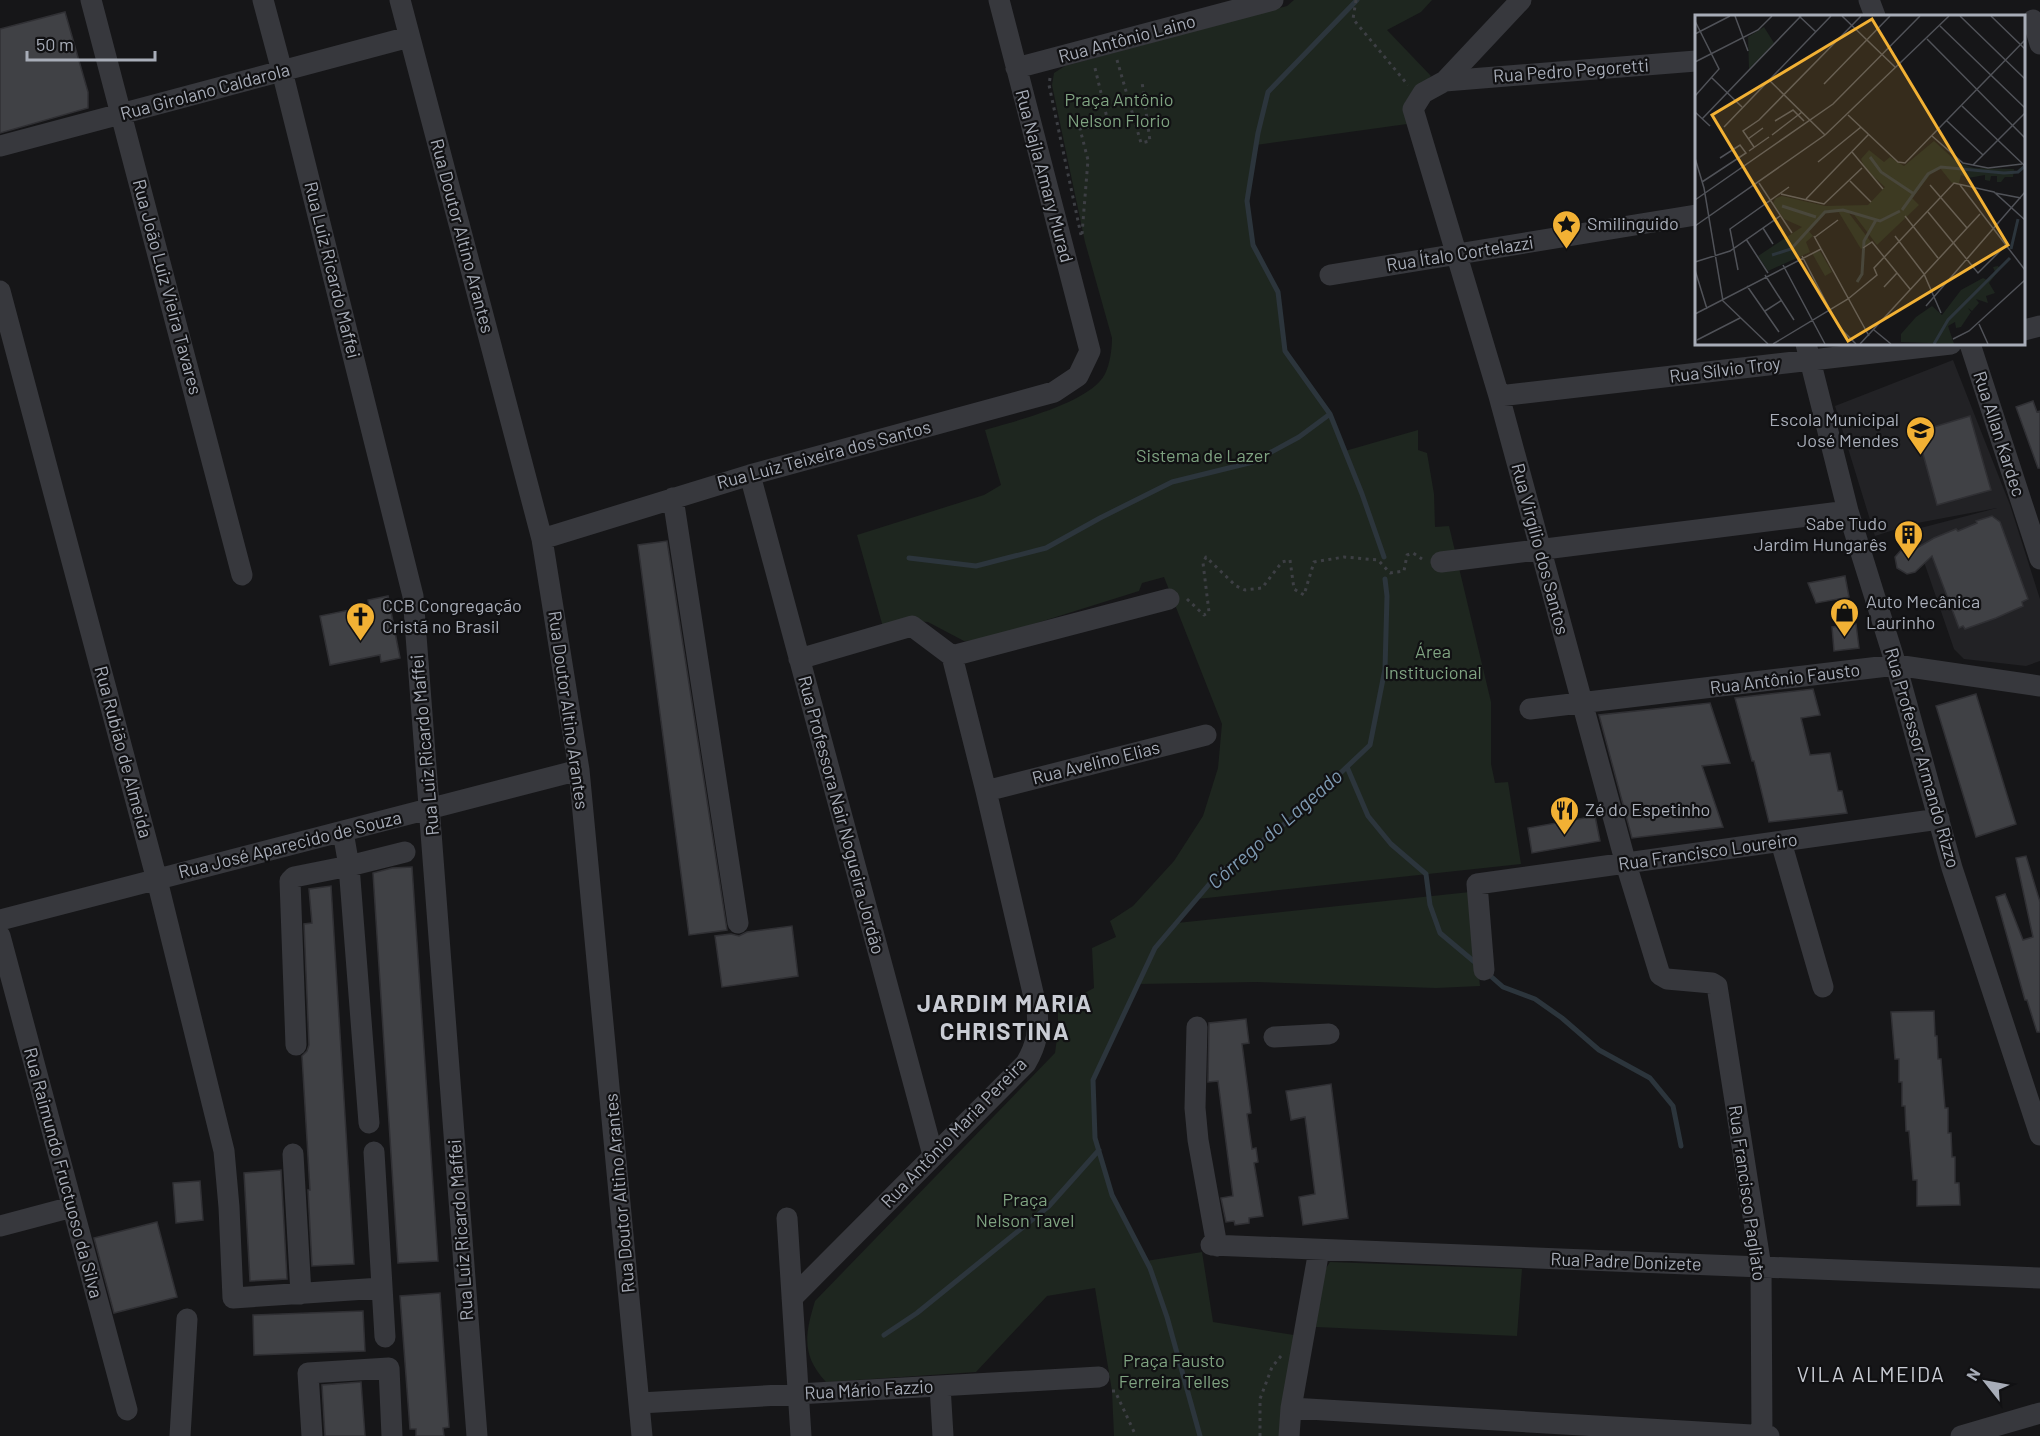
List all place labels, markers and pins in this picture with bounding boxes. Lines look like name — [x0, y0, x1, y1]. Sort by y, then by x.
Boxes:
place icon: Smilinguido — [1550, 208, 1582, 250]
place label: Smilinguido — [1587, 212, 1679, 234]
place label: Escola Municipal José Mendes — [1769, 408, 1899, 451]
school or university icon: Escola Municipal José Mendes — [1904, 414, 1936, 456]
place label: Sabe Tudo Jardim Hungarês — [1754, 512, 1887, 555]
building icon: Sabe Tudo Jardim Hungarês — [1892, 518, 1924, 560]
place label: Auto Mecânica Laurinho — [1866, 590, 1980, 633]
place label: CCB Congregação Cristã no Brasil — [382, 594, 522, 637]
shop icon: Auto Mecânica Laurinho — [1829, 596, 1861, 638]
church icon: CCB Congregação Cristã no Brasil — [345, 600, 377, 642]
restaurant icon: Zé do Espetinho — [1548, 794, 1580, 836]
place label: Zé do Espetinho — [1585, 798, 1710, 820]

